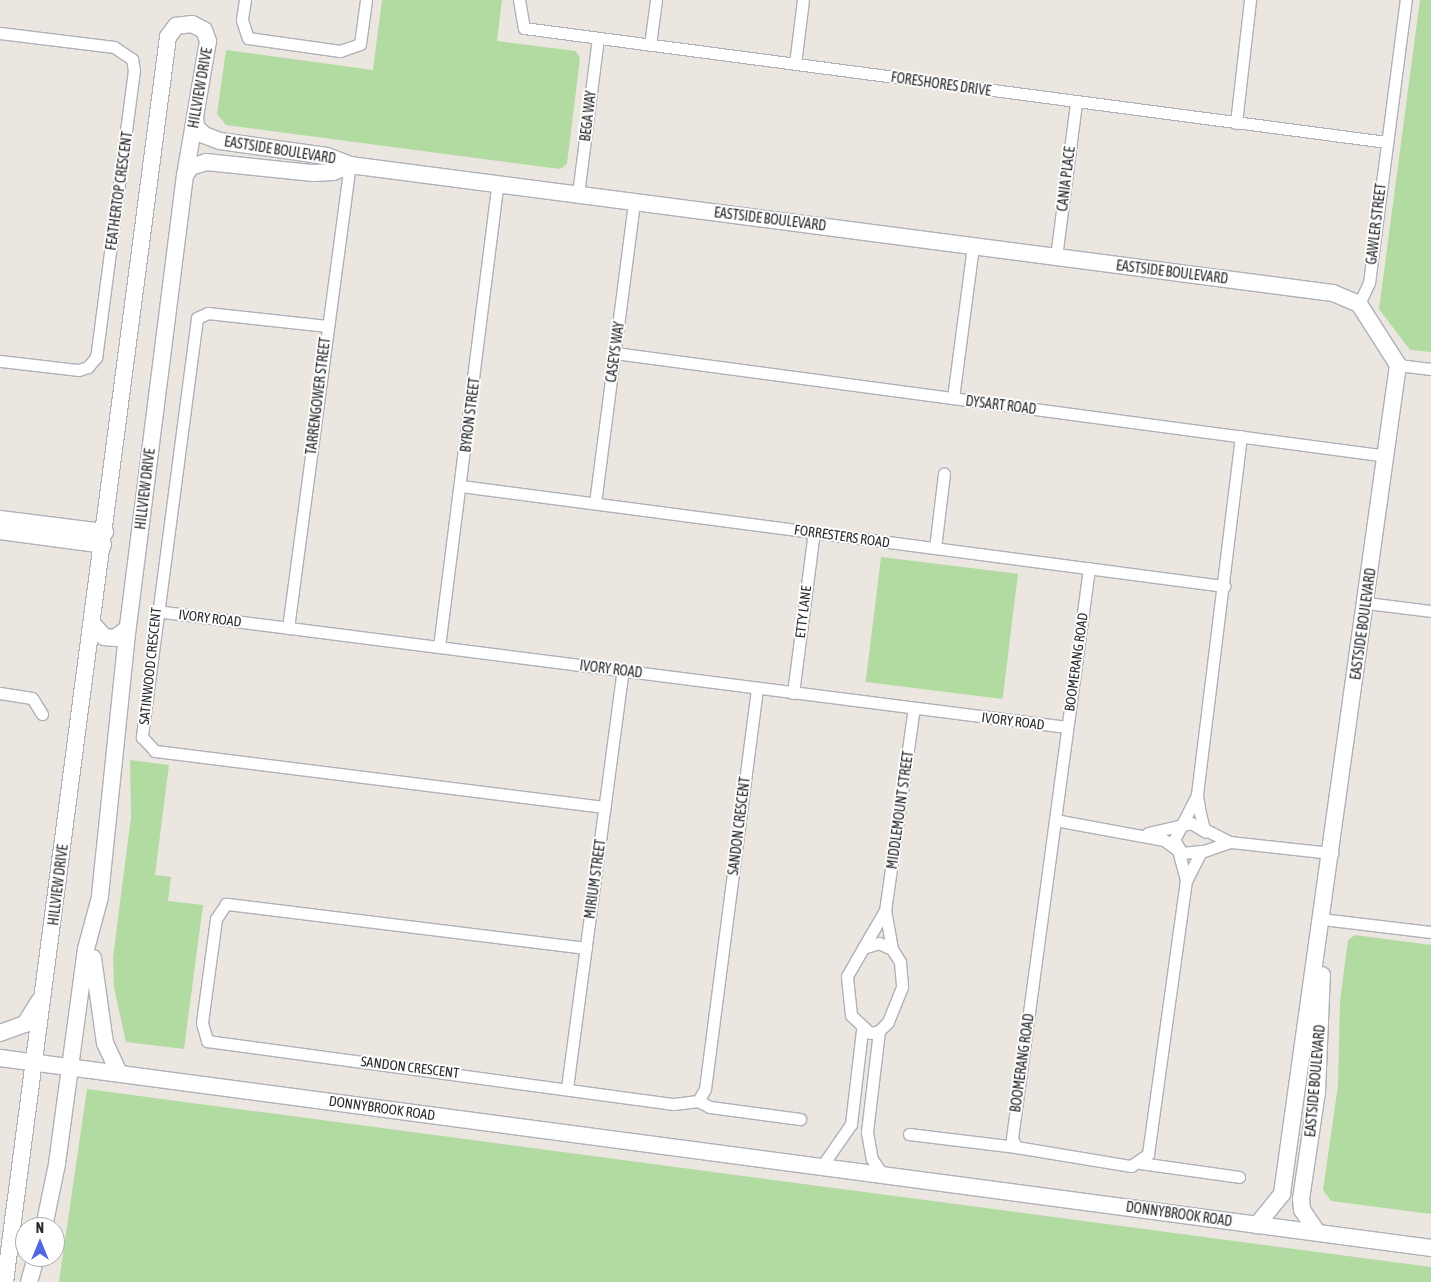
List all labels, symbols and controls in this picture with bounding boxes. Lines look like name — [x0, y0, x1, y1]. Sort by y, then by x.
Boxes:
street label: HILLVIEW DRIVE — [185, 46, 215, 130]
street label: FORESHORES DRIVE — [890, 69, 992, 99]
street label: BEGA WAY — [577, 90, 599, 142]
street label: FEATHERTOP CRESCENT — [102, 131, 136, 251]
street label: EASTSIDE BOULEVARD — [223, 133, 337, 167]
street label: CANIA PLACE — [1054, 146, 1078, 212]
street label: GAWLER STREET — [1363, 183, 1389, 265]
street label: EASTSIDE BOULEVARD — [713, 204, 827, 234]
street label: EASTSIDE BOULEVARD — [1115, 257, 1229, 287]
street label: CASEYS WAY — [602, 320, 628, 384]
street label: TARRENGOWER STREET — [302, 336, 334, 456]
street label: BYRON STREET — [457, 377, 483, 453]
street label: DYSART ROAD — [965, 392, 1037, 418]
street label: HILLVIEW DRIVE — [132, 448, 158, 530]
street label: FORRESTERS ROAD — [793, 521, 891, 551]
street label: EASTSIDE BOULEVARD — [1347, 567, 1379, 681]
street label: ETTY LANE — [791, 585, 815, 639]
street label: SATINWOOD CRESCENT — [135, 606, 165, 726]
street label: IVORY ROAD — [178, 606, 242, 630]
street label: BOOMERANG ROAD — [1061, 612, 1091, 712]
street label: IVORY ROAD — [579, 657, 643, 681]
street label: IVORY ROAD — [981, 709, 1045, 733]
street label: MIDDLEMOUNT STREET — [883, 750, 917, 870]
street label: SANDON CRESCENT — [725, 776, 753, 876]
street label: MIRIUM STREET — [581, 838, 609, 920]
street label: HILLVIEW DRIVE — [45, 844, 71, 926]
street label: BOOMERANG ROAD — [1007, 1013, 1037, 1113]
street label: EASTSIDE BOULEVARD — [1302, 1024, 1328, 1138]
street label: SANDON CRESCENT — [360, 1053, 460, 1081]
street label: DONNYBROOK ROAD — [328, 1092, 436, 1124]
street label: DONNYBROOK ROAD — [1125, 1198, 1233, 1230]
north arrow — [15, 1217, 65, 1267]
text: N — [36, 1220, 44, 1236]

